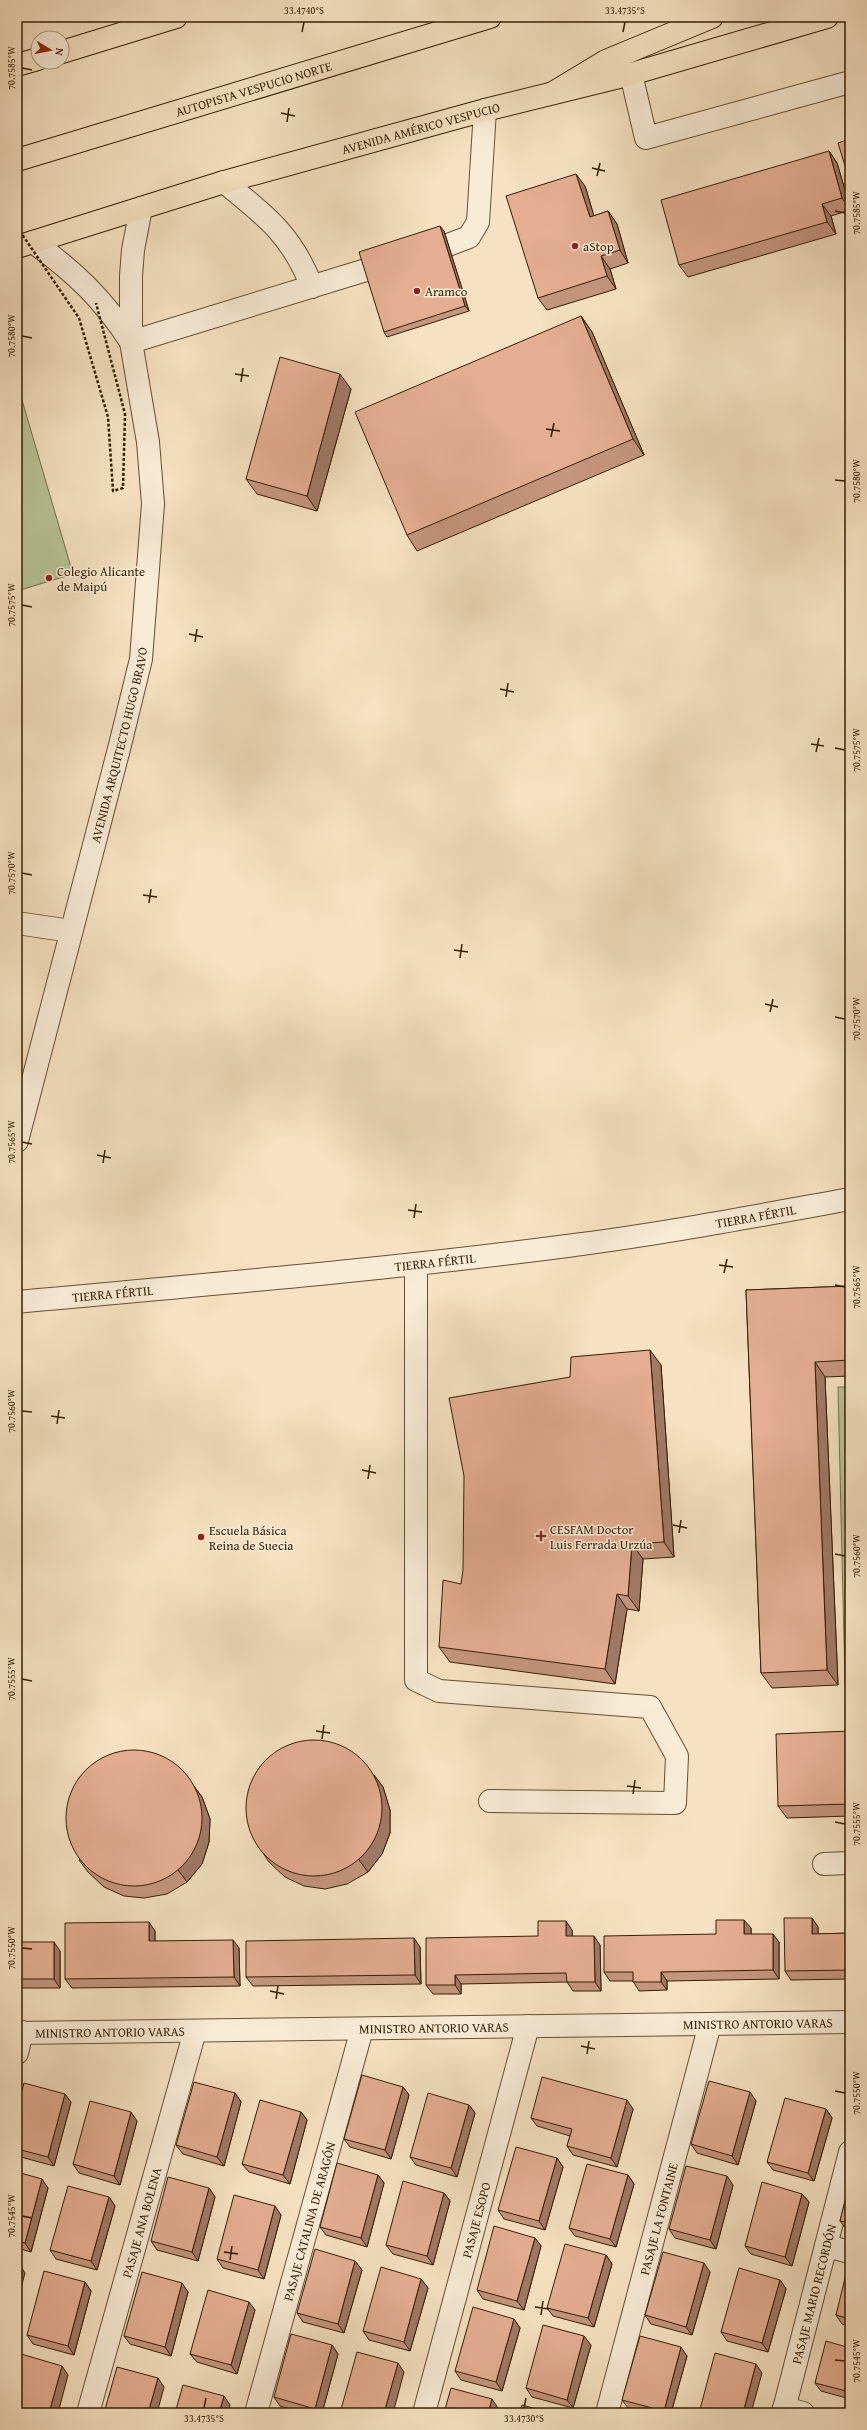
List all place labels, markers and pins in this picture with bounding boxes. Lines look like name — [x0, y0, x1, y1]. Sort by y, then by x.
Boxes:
place label: aStop — [583, 237, 614, 256]
marker: aStop — [570, 241, 580, 251]
place label: Aramco — [425, 282, 468, 301]
marker: Aramco — [412, 286, 422, 296]
place label: Colegio Alicante de Maipú — [57, 562, 145, 596]
marker: Colegio Alicante de Maipú — [44, 573, 54, 583]
place label: CESFAM Doctor Luis Ferrada Urzúa — [550, 1520, 653, 1554]
place label: Escuela Básica Reina de Suecia — [209, 1521, 294, 1555]
marker: CESFAM Doctor Luis Ferrada Urzúa — [535, 1530, 547, 1542]
marker: Escuela Básica Reina de Suecia — [196, 1532, 206, 1542]

